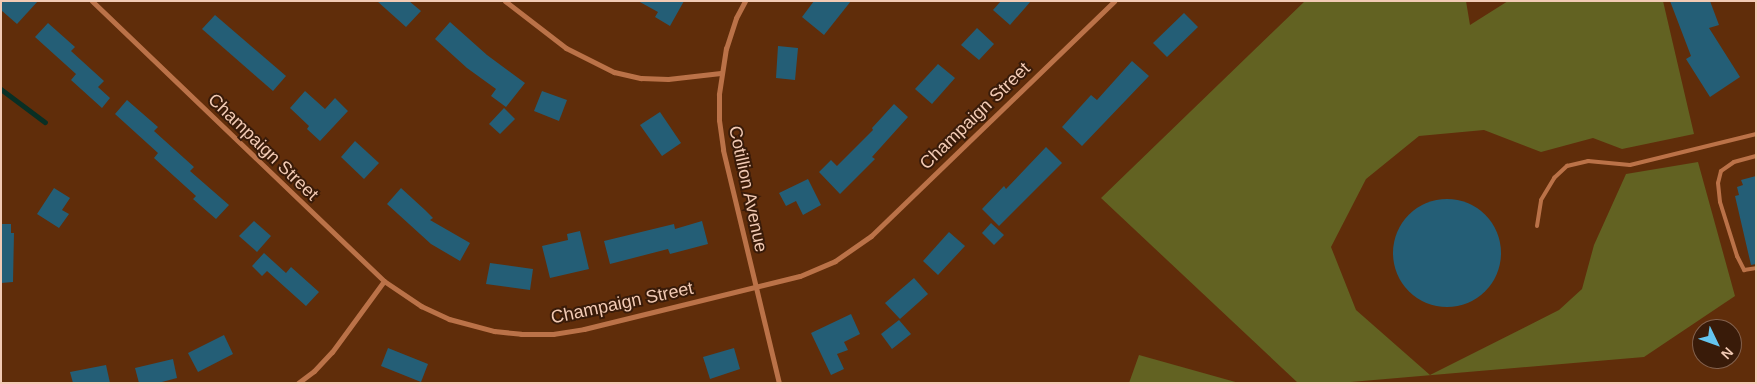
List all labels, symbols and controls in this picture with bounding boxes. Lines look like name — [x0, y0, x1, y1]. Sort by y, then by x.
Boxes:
street label: Champaign Street — [915, 58, 1035, 174]
street label: Champaign Street — [203, 89, 323, 205]
street label: Cotillion Avenue — [724, 123, 772, 255]
street label: Champaign Street — [549, 277, 695, 329]
north arrow — [1692, 319, 1742, 369]
text: N — [1718, 344, 1737, 362]

